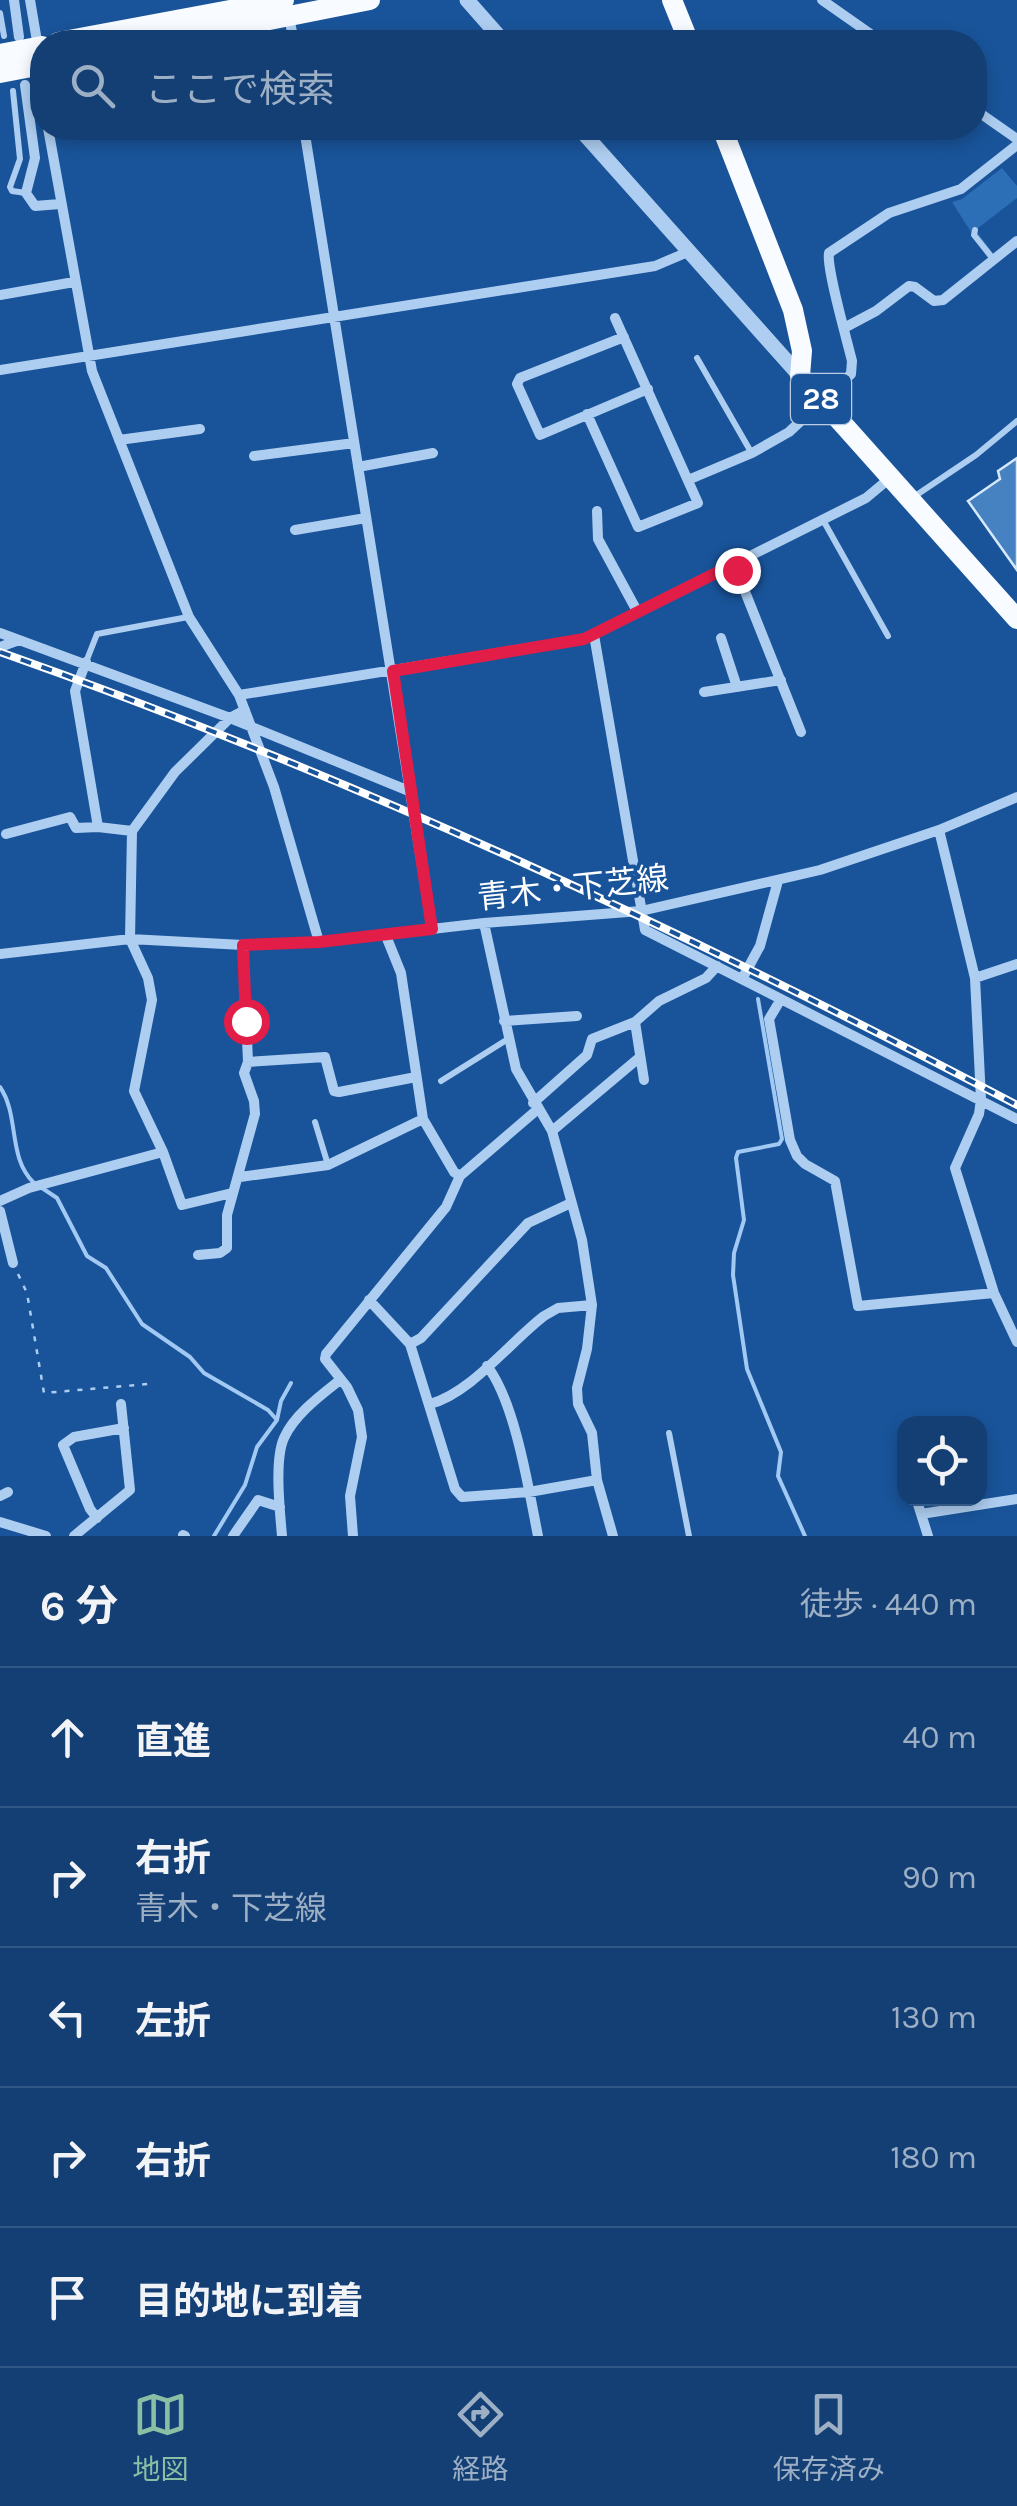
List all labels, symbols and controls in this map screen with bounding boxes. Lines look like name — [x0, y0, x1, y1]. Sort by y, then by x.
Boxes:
search box — [30, 30, 987, 140]
icon: search — [65, 58, 120, 113]
text: ここで検索 — [145, 67, 335, 112]
road number: 28 — [791, 374, 851, 424]
route end — [715, 548, 761, 594]
street label: 青木・下芝線 — [476, 860, 670, 916]
route start — [224, 999, 270, 1045]
map controls — [897, 1416, 987, 1506]
button: locate — [897, 1416, 987, 1506]
text: 6 分 — [40, 1581, 118, 1631]
text: 徒歩 · 440 m — [800, 1586, 977, 1623]
icon: ahead — [40, 1710, 95, 1765]
text: 直進 — [135, 1719, 211, 1764]
text: 40 m — [903, 1719, 977, 1756]
text: 右折 — [135, 1836, 211, 1881]
icon: right — [40, 1850, 95, 1905]
text: 90 m — [902, 1859, 977, 1896]
text: 青木・下芝線 — [135, 1890, 327, 1927]
icon: left — [40, 1990, 95, 2045]
text: 左折 — [135, 1999, 211, 2044]
text: 130 m — [891, 1999, 977, 2036]
icon: right — [40, 2130, 95, 2185]
text: 右折 — [135, 2139, 211, 2184]
text: 180 m — [890, 2139, 977, 2176]
icon: arrive — [40, 2270, 95, 2325]
text: 目的地に到着 — [135, 2279, 363, 2324]
tab: 地図 — [132, 2387, 188, 2487]
tab: 経路 — [452, 2387, 509, 2487]
tab: 保存済み — [773, 2387, 885, 2487]

